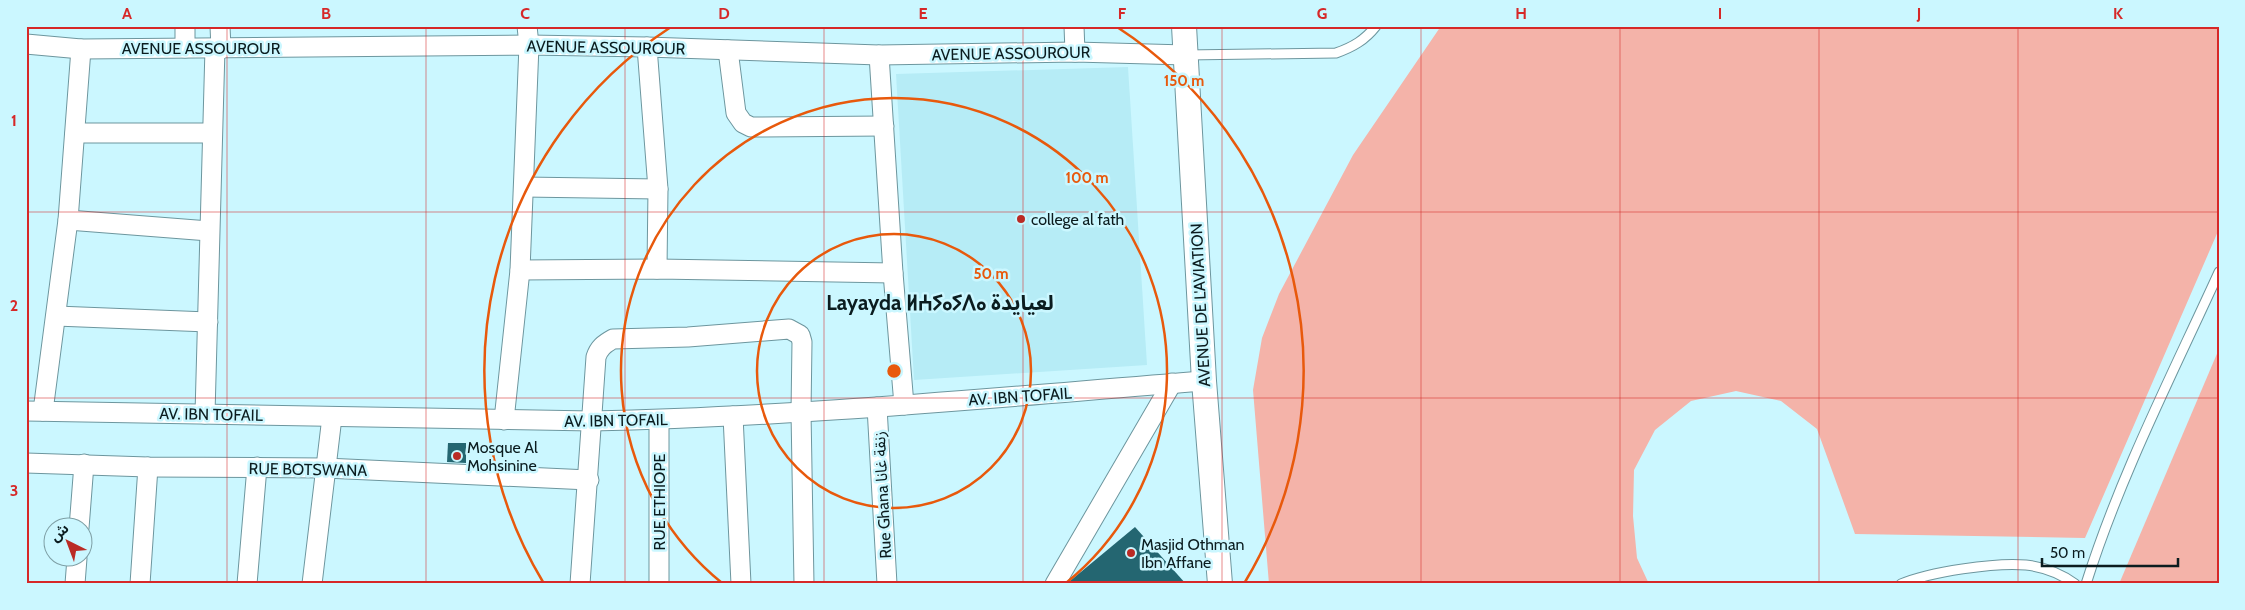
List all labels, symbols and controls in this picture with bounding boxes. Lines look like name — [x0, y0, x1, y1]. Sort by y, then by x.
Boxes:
text: A — [122, 4, 132, 23]
text: B — [321, 4, 331, 23]
text: C — [520, 4, 530, 23]
text: D — [718, 4, 730, 23]
text: E — [918, 4, 928, 23]
text: F — [1118, 4, 1127, 23]
text: G — [1317, 4, 1327, 23]
text: H — [1515, 4, 1527, 23]
text: I — [1718, 4, 1722, 23]
text: J — [1916, 4, 1921, 23]
text: K — [2113, 4, 2123, 23]
street label: AVENUE ASSOUROUR — [527, 37, 686, 58]
street label: AVENUE ASSOUROUR — [122, 39, 281, 58]
street label: AVENUE ASSOUROUR — [932, 43, 1091, 64]
text: 150 m — [1164, 72, 1204, 90]
text: 1 — [11, 111, 17, 130]
text: 100 m — [1065, 169, 1109, 187]
place label: college al fath — [1031, 210, 1124, 229]
marker: college al fath — [1015, 213, 1027, 225]
street label: AVENUE DE L'AVIATION — [1187, 223, 1214, 387]
text: 50 m — [973, 265, 1009, 283]
district label: Layayda ⵍⵄⵢⴰⵢⴷⴰ لعيايدة — [826, 290, 1054, 315]
text: 2 — [10, 296, 18, 315]
centre of rings — [885, 362, 903, 380]
street label: AV. IBN TOFAIL — [968, 383, 1072, 410]
street label: AV. IBN TOFAIL — [159, 404, 263, 425]
street label: AV. IBN TOFAIL — [564, 410, 668, 431]
street label: Rue Ghana زنقة غانا — [870, 431, 895, 559]
place label: Mosque Al Mohsinine — [467, 438, 538, 475]
marker: Mosque Al Mohsinine — [451, 450, 463, 462]
street label: RUE ETHIOPE — [650, 453, 669, 550]
street label: RUE BOTSWANA — [249, 459, 368, 480]
text: 3 — [10, 481, 18, 500]
north arrow — [42, 518, 92, 568]
text: ش — [46, 519, 72, 545]
place label: Masjid Othman Ibn Affane — [1141, 535, 1245, 572]
scale bar — [2042, 535, 2179, 567]
text: 50 m — [2050, 544, 2085, 562]
marker: Masjid Othman Ibn Affane — [1125, 547, 1137, 559]

